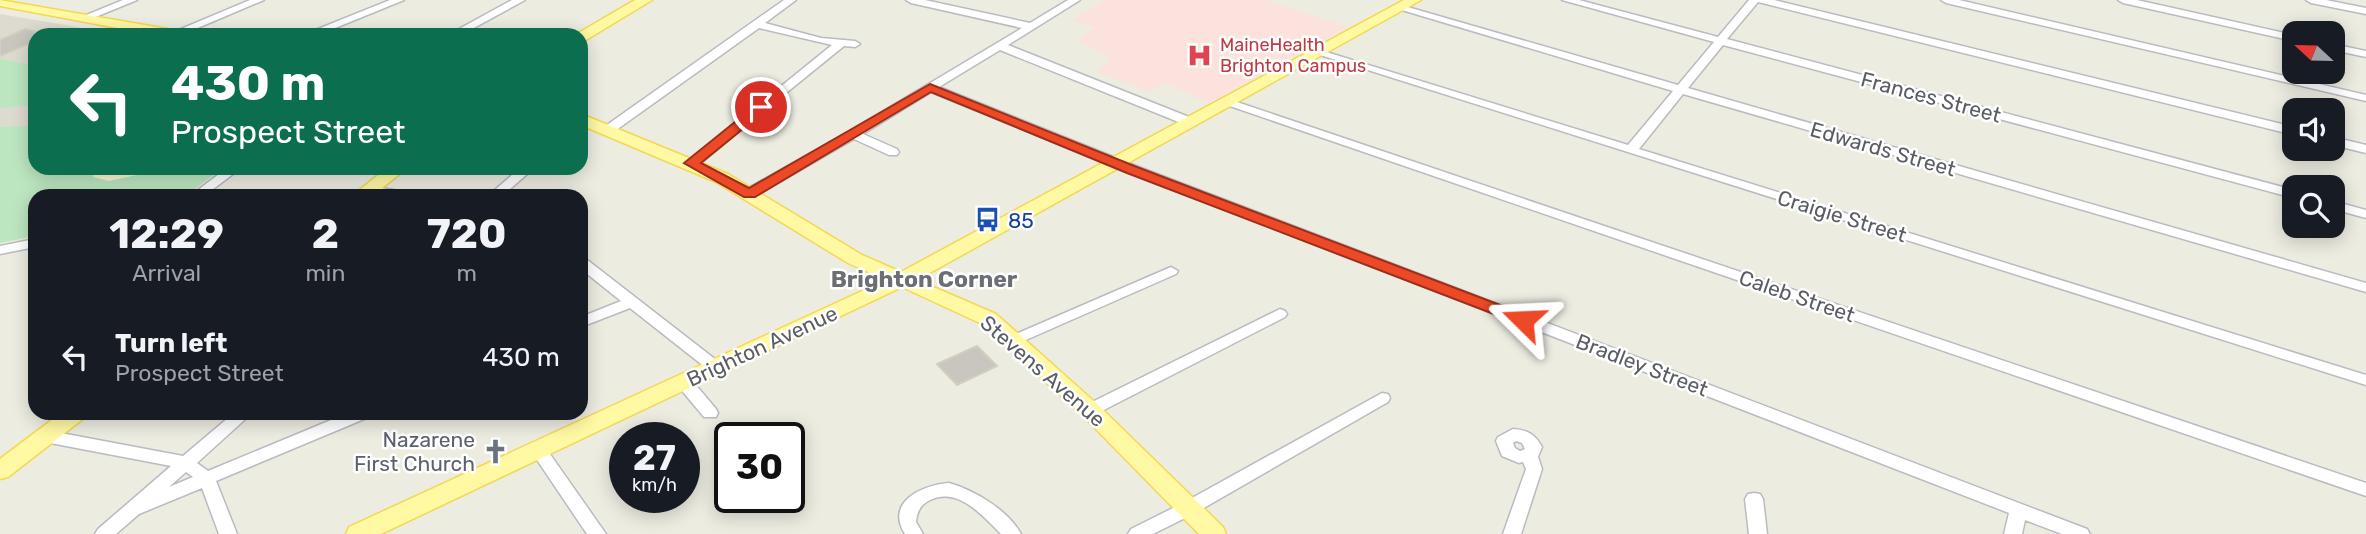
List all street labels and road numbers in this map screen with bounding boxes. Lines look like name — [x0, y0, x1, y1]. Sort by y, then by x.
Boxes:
street label: Frances Street — [1858, 66, 2004, 128]
street label: Edwards Street — [1807, 116, 1959, 182]
street label: Craigie Street — [1774, 185, 1910, 247]
street label: Caleb Street — [1736, 265, 1858, 327]
street label: Brighton Avenue — [683, 300, 841, 392]
street label: Stevens Avenue — [975, 310, 1111, 432]
street label: Bradley Street — [1573, 328, 1711, 402]

